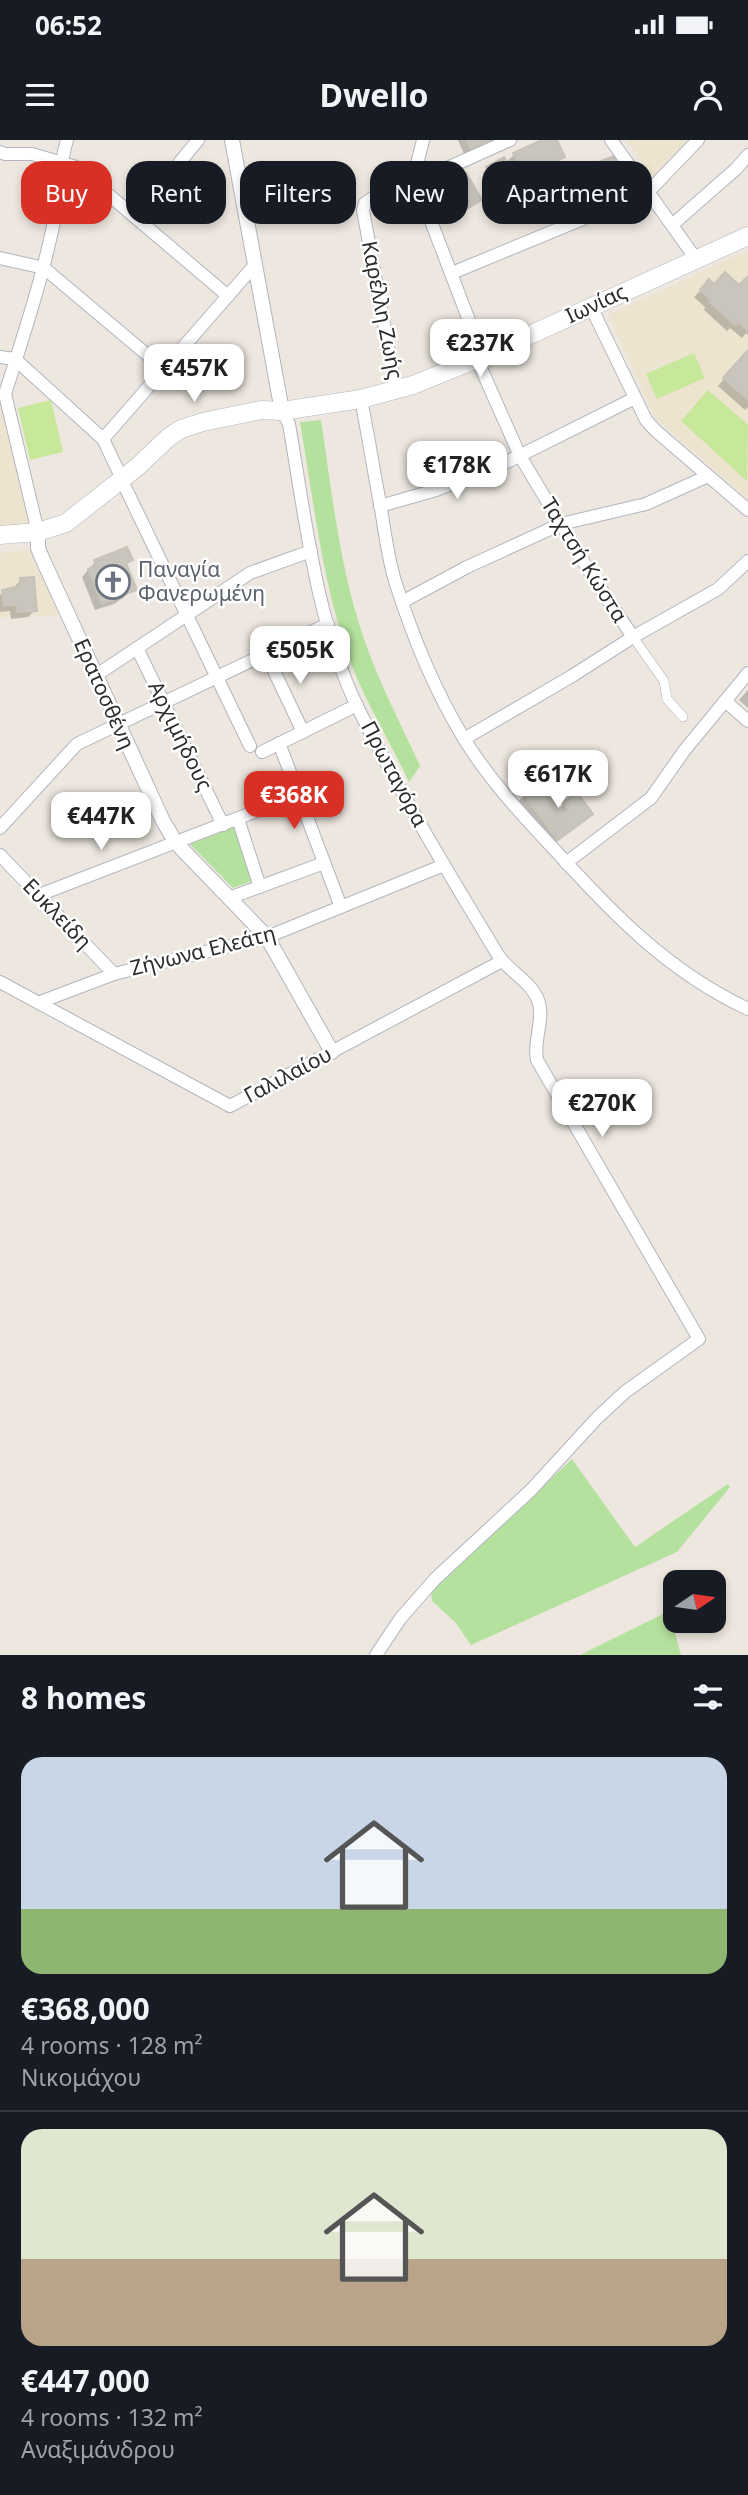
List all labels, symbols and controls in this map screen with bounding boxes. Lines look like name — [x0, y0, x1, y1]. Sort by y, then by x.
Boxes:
text: 06:52 — [35, 7, 102, 43]
text: Dwello — [320, 73, 429, 116]
icon: menu — [21, 76, 59, 114]
icon: person — [689, 76, 727, 114]
chip: Buy — [21, 161, 112, 224]
chip: Rent — [126, 161, 226, 224]
chip: Filters — [240, 161, 356, 224]
chip: New — [370, 161, 468, 224]
chip: Apartment — [482, 161, 652, 224]
street label: Καρέλλη Ζωής — [356, 238, 410, 381]
street label: Ιωνίας — [561, 277, 630, 329]
pin: €237K — [431, 320, 529, 379]
text: €237K — [446, 326, 514, 358]
pin: €457K — [145, 344, 243, 404]
text: €457K — [160, 351, 228, 383]
pin: €178K — [408, 442, 506, 501]
text: €178K — [423, 448, 491, 480]
street label: Ταχτσή Κώστα — [535, 492, 634, 627]
place label: Παναγία Φανερωμένη — [138, 555, 265, 607]
church icon: Παναγία Φανερωμένη — [94, 563, 132, 601]
pin: €505K — [251, 626, 349, 686]
text: €505K — [266, 633, 334, 665]
street label: Ερατοσθένη — [68, 634, 142, 753]
street label: Αρχιμήδους — [142, 676, 220, 795]
street label: Πρωταγόρα — [355, 716, 435, 831]
pin: €617K — [509, 750, 607, 810]
text: €617K — [524, 757, 592, 789]
pin: €368K — [245, 772, 343, 831]
text: €368K — [260, 778, 328, 810]
pin: €447K — [52, 792, 150, 852]
text: €447K — [67, 799, 135, 831]
street label: Ευκλείδη — [17, 872, 98, 955]
street label: Ζήνωνα Ελεάτη — [127, 918, 278, 982]
street label: Γαλιλαίου — [239, 1039, 336, 1109]
pin: €270K — [553, 1080, 651, 1139]
text: €270K — [568, 1086, 636, 1118]
north arrow — [663, 1570, 726, 1633]
map controls — [663, 1570, 726, 1633]
text: 8 homes — [21, 1677, 146, 1718]
icon: filters — [689, 1678, 727, 1716]
icon: home — [311, 1802, 437, 1928]
text: €368,000 — [21, 1988, 150, 2029]
text: 4 rooms · 128 m² — [21, 2029, 203, 2061]
text: Νικομάχου — [21, 2061, 141, 2093]
icon: home — [311, 2174, 437, 2300]
text: €447,000 — [21, 2360, 150, 2401]
text: 4 rooms · 132 m² — [21, 2401, 203, 2433]
text: Αναξιμάνδρου — [21, 2433, 175, 2465]

